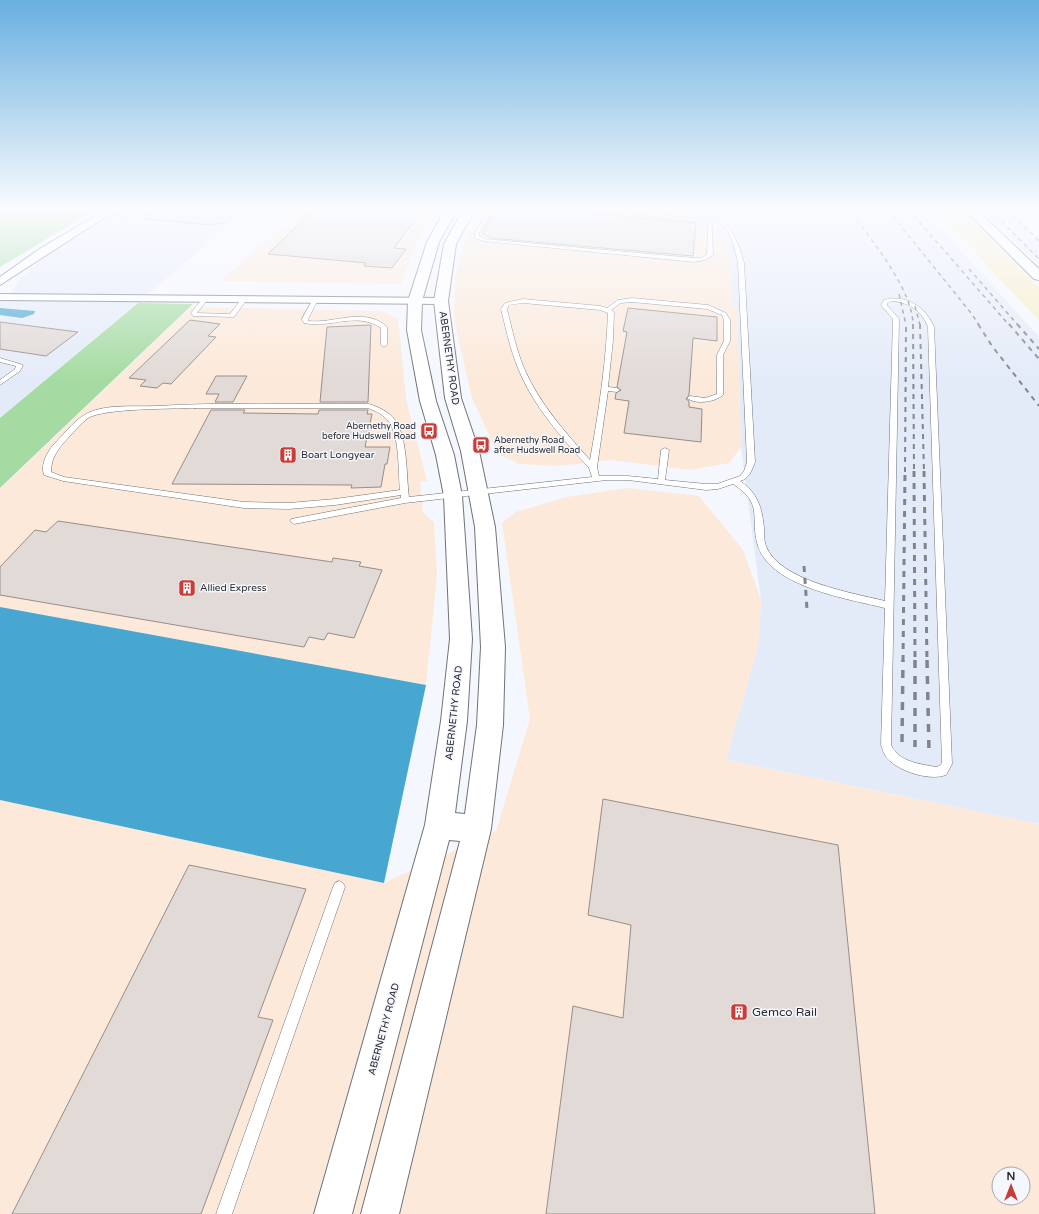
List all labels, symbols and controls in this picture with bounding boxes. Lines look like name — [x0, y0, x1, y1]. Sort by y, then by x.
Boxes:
street label: ABERNETHY ROAD — [436, 310, 462, 406]
place label: Abernethy Road before Hudswell Road — [322, 421, 416, 442]
bus stop icon: Abernethy Road before Hudswell Road — [419, 421, 439, 441]
bus stop icon: Abernethy Road after Hudswell Road — [471, 435, 491, 455]
place label: Abernethy Road after Hudswell Road — [494, 435, 580, 456]
building icon: Boart Longyear — [278, 445, 298, 465]
place label: Boart Longyear — [301, 449, 375, 461]
building icon: Allied Express — [177, 578, 197, 598]
place label: Allied Express — [200, 582, 267, 594]
street label: ABERNETHY ROAD — [443, 665, 465, 761]
street label: ABERNETHY ROAD — [366, 982, 402, 1076]
building icon: Gemco Rail — [729, 1002, 749, 1022]
place label: Gemco Rail — [752, 1005, 817, 1019]
north arrow — [991, 1166, 1031, 1206]
text: N — [1007, 1170, 1015, 1183]

